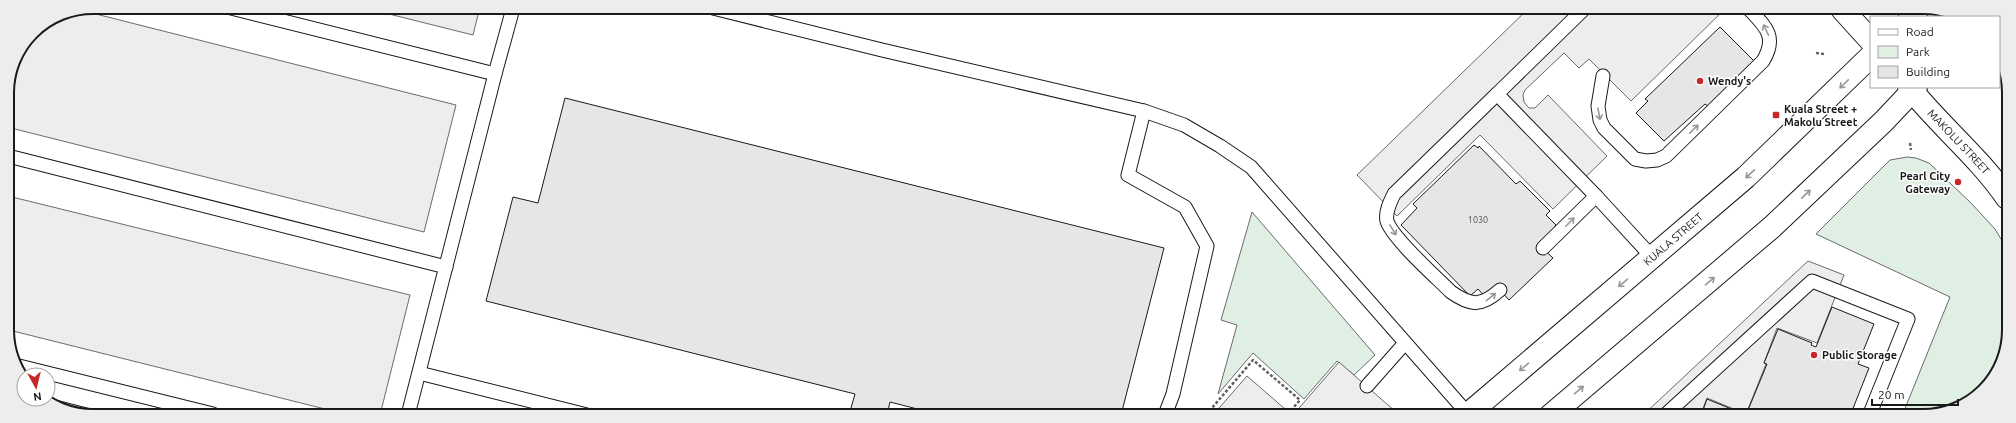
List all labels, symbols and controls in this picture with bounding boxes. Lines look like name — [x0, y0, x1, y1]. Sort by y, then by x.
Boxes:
legend — [1870, 16, 2000, 88]
one-way arrow — [1762, 24, 1769, 36]
text: Road — [1906, 25, 1934, 38]
text: Park — [1906, 45, 1930, 58]
text: Building — [1906, 65, 1950, 78]
place label: Wendy's — [1708, 75, 1751, 87]
marker: Wendy's — [1695, 76, 1705, 86]
one-way arrow — [1839, 79, 1849, 89]
place label: Kuala Street + Makolu Street — [1784, 103, 1858, 128]
one-way arrow — [1596, 107, 1604, 120]
street label: MAKOLU STREET — [1925, 107, 1992, 177]
marker: Kuala Street + Makolu Street — [1771, 110, 1781, 120]
one-way arrow — [1689, 124, 1699, 134]
one-way arrow — [1745, 169, 1755, 179]
place label: Pearl City Gateway — [1900, 170, 1950, 195]
marker: Pearl City Gateway — [1953, 177, 1963, 187]
one-way arrow — [1801, 190, 1811, 199]
street label: KUALA STREET — [1641, 210, 1705, 268]
house number: 1030 — [1468, 215, 1488, 225]
one-way arrow — [1565, 217, 1574, 227]
one-way arrow — [1389, 224, 1397, 236]
one-way arrow — [1704, 276, 1715, 285]
one-way arrow — [1618, 278, 1629, 287]
one-way arrow — [1486, 293, 1497, 301]
place label: Public Storage — [1822, 349, 1897, 361]
marker: Public Storage — [1809, 350, 1819, 360]
one-way arrow — [1519, 362, 1529, 371]
north arrow — [16, 367, 56, 407]
scale bar — [1872, 381, 1958, 407]
one-way arrow — [1574, 385, 1585, 394]
text: 20 m — [1878, 388, 1905, 401]
text: N — [32, 390, 42, 403]

